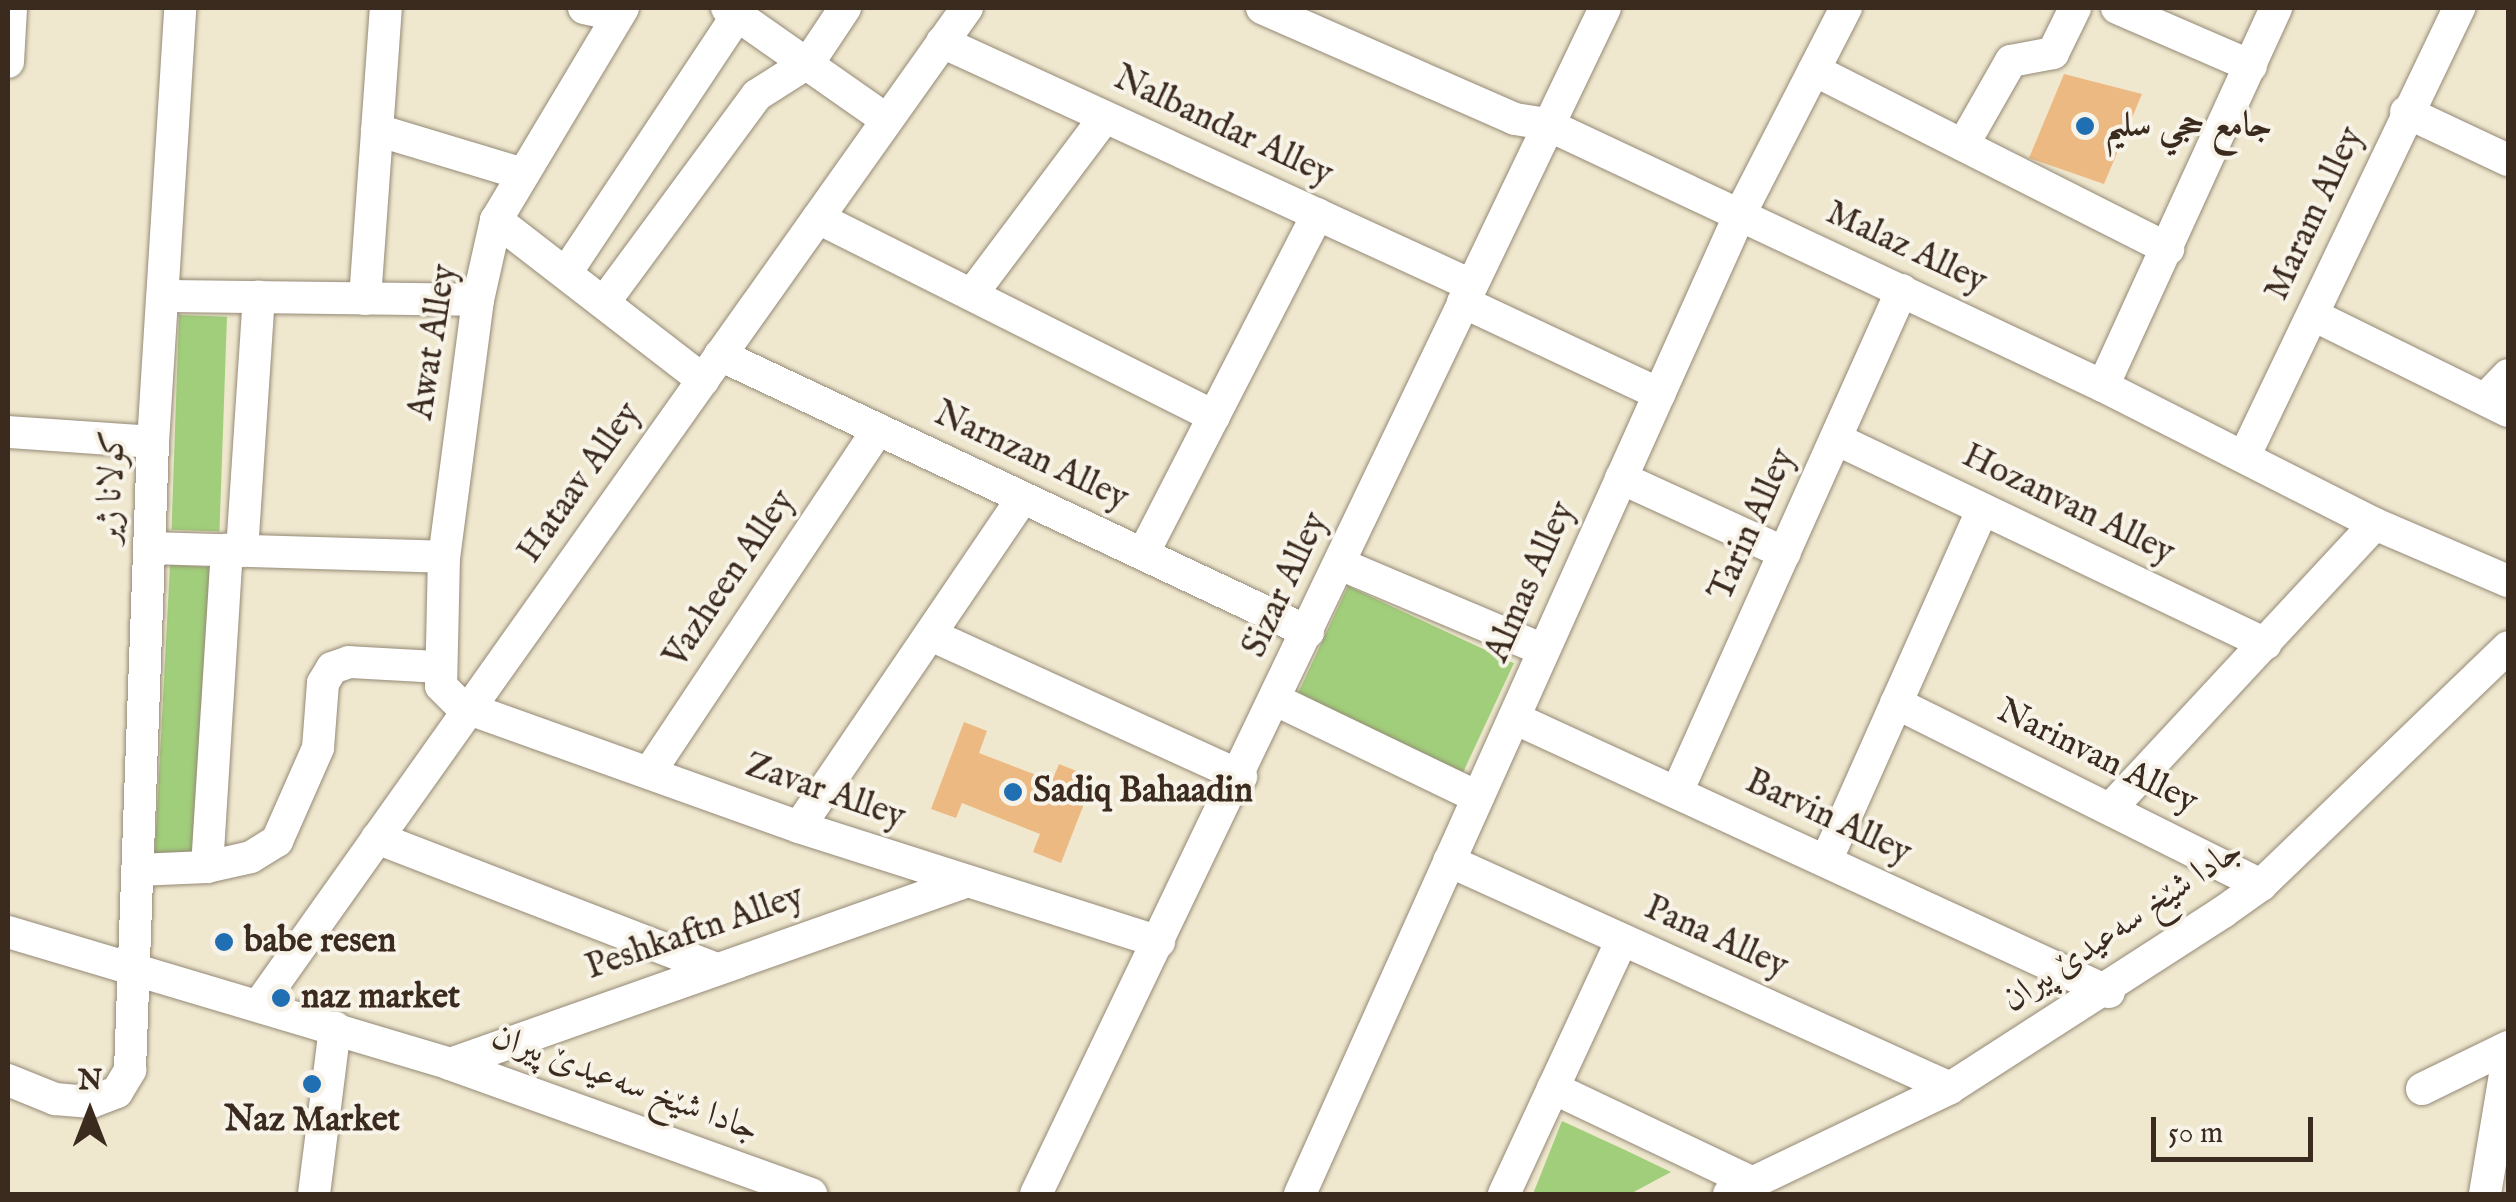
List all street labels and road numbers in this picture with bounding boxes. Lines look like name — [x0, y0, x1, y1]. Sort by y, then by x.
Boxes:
street label: Nalbandar Alley — [1107, 58, 1339, 196]
street label: Maram Alley — [2257, 121, 2373, 307]
street label: Malaz Alley — [1819, 193, 1993, 303]
street label: Awat Alley — [401, 261, 467, 423]
street label: Narnzan Alley — [927, 394, 1135, 520]
street label: Hataav Alley — [509, 395, 651, 571]
street label: کولانا ژیر — [88, 429, 136, 545]
street label: Hozanvan Alley — [1955, 436, 2181, 574]
street label: Tarin Alley — [1701, 442, 1805, 608]
street label: Vazheen Alley — [655, 482, 805, 676]
street label: Almas Alley — [1477, 495, 1585, 669]
street label: Sizar Alley — [1234, 506, 1338, 664]
street label: Narinvan Alley — [1990, 690, 2204, 824]
street label: Zavar Alley — [740, 745, 910, 839]
street label: Barvin Alley — [1738, 761, 1918, 875]
street label: جادا شێخ سەعیدێ پیران — [1995, 830, 2251, 1022]
street label: Peshkaftn Alley — [581, 876, 809, 990]
street label: Pana Alley — [1638, 888, 1794, 988]
street label: جادا شێخ سەعیدێ پیران — [486, 1016, 764, 1152]

